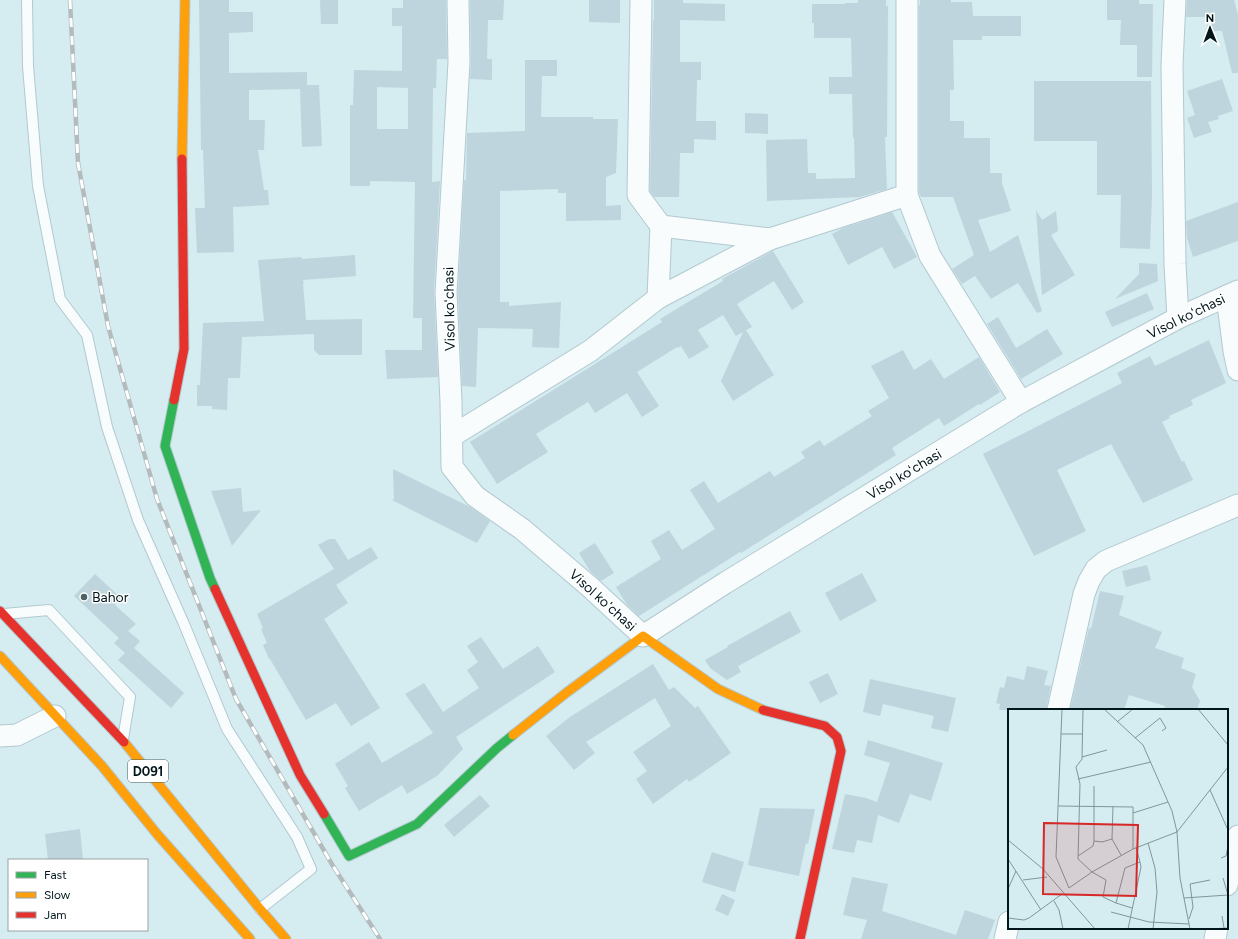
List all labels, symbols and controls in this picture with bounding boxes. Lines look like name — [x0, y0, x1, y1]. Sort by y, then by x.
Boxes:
north arrow — [1190, 8, 1230, 48]
text: N — [1205, 12, 1214, 25]
street label: Visol koʻchasi — [440, 267, 459, 351]
street label: Visol koʻchasi — [1145, 290, 1228, 343]
street label: Visol koʻchasi — [864, 445, 945, 503]
street label: Visol koʻchasi — [566, 566, 640, 635]
place label: Bahor — [92, 589, 129, 606]
marker: Bahor — [79, 592, 89, 602]
inset map — [1008, 709, 1228, 929]
road number: D091 — [128, 760, 168, 782]
legend — [8, 859, 148, 931]
text: Fast — [44, 868, 67, 882]
text: Slow — [44, 888, 71, 902]
text: Jam — [44, 908, 67, 922]

